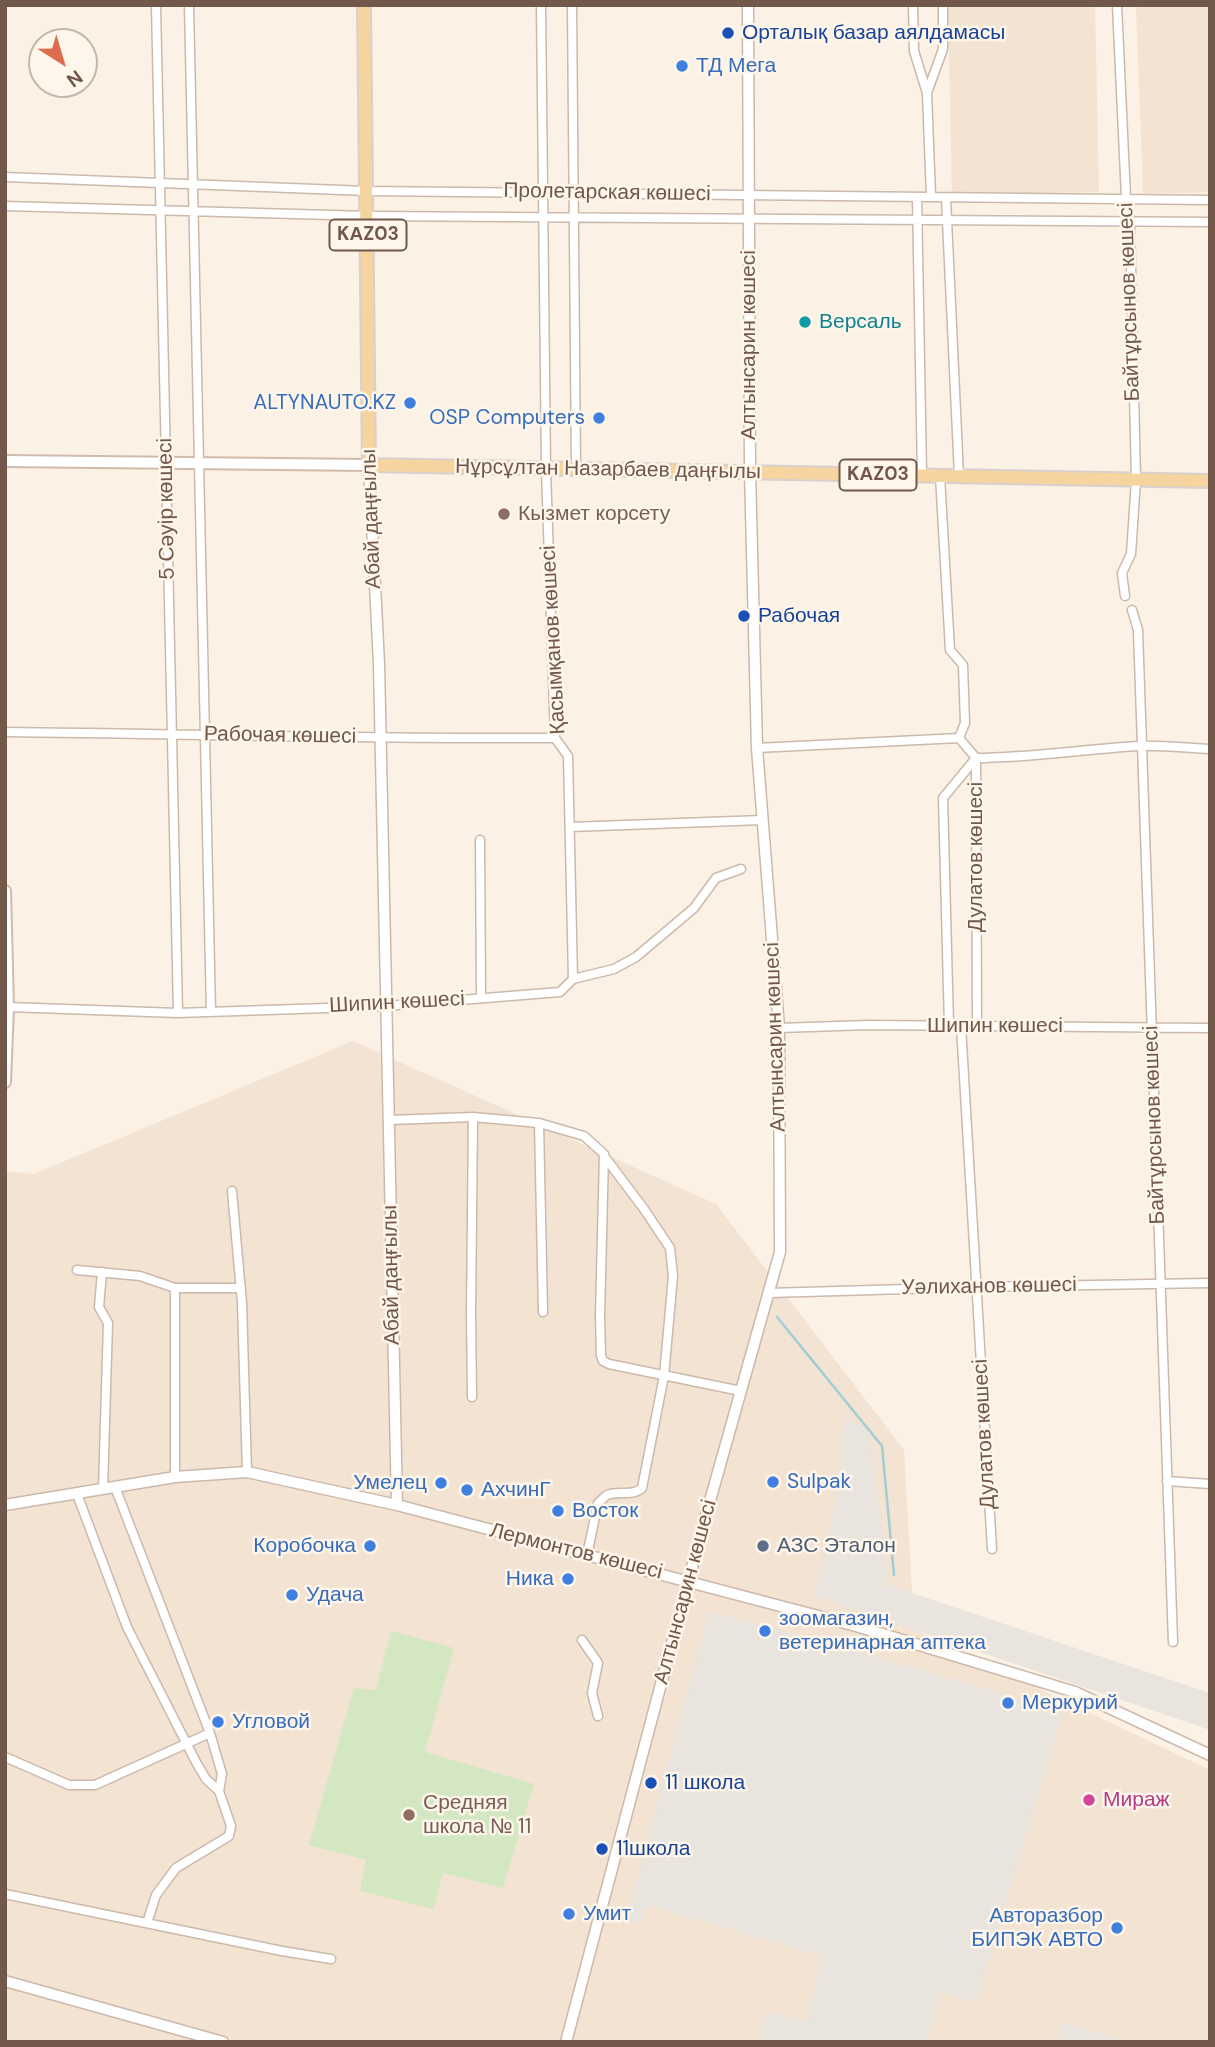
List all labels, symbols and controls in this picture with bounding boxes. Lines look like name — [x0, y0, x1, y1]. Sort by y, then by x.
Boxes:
place label: Орталық базар аялдамасы — [742, 20, 1005, 46]
marker: Орталық базар аялдамасы — [720, 25, 736, 41]
north arrow — [28, 28, 98, 98]
place label: ТД Мега — [696, 53, 776, 79]
marker: ТД Мега — [674, 58, 690, 74]
text: N — [62, 64, 88, 93]
street label: Пролетарская көшесі — [503, 179, 711, 207]
street label: Байтұрсынов көшесі — [1114, 202, 1146, 402]
road number: KАZ03 — [330, 219, 406, 250]
street label: Алтынсарин көшесі — [736, 250, 762, 440]
place label: Версаль — [819, 309, 902, 335]
marker: Версаль — [797, 314, 813, 330]
place label: ALTYNAUTO.KZ — [253, 390, 396, 416]
marker: ALTYNAUTO.KZ — [402, 395, 418, 411]
place label: OSP Computers — [429, 405, 585, 431]
marker: OSP Computers — [591, 410, 607, 426]
street label: 5 Сәуір көшесі — [153, 438, 181, 580]
street label: Абай даңғылы — [357, 449, 387, 589]
street label: Нұрсұлтан Назарбаев даңғылы — [455, 455, 761, 485]
road number: KАZ03 — [840, 460, 917, 490]
place label: Кызмет корсету — [518, 501, 670, 527]
marker: Кызмет корсету — [496, 506, 512, 522]
street label: Қасымқанов көшесі — [536, 545, 572, 735]
place label: Рабочая — [758, 603, 840, 629]
marker: Рабочая — [736, 608, 752, 624]
street label: Рабочая көшесі — [204, 722, 356, 750]
street label: Дулатов көшесі — [963, 782, 989, 932]
street label: Алтынсарин көшесі — [760, 942, 792, 1132]
street label: Шипин көшесі — [329, 987, 465, 1019]
street label: Шипин көшесі — [927, 1013, 1063, 1039]
street label: Байтұрсынов көшесі — [1139, 1025, 1171, 1225]
street label: Абай даңғылы — [378, 1205, 406, 1345]
street label: Уәлиханов көшесі — [901, 1273, 1077, 1301]
street label: Дулатов көшесі — [968, 1358, 1002, 1510]
place label: Sulpak — [787, 1469, 851, 1495]
place label: Умелец — [353, 1470, 427, 1496]
marker: Sulpak — [765, 1474, 781, 1490]
marker: Умелец — [433, 1475, 449, 1491]
place label: АхчинГ — [481, 1477, 551, 1503]
marker: АхчинГ — [459, 1482, 475, 1498]
street label: Алтынсарин көшесі — [649, 1497, 723, 1687]
place label: Восток — [572, 1498, 638, 1524]
marker: Восток — [550, 1503, 566, 1519]
street label: Лермонтов көшесі — [487, 1518, 665, 1586]
place label: Коробочка — [253, 1533, 356, 1559]
place label: АЗС Эталон — [777, 1533, 896, 1559]
marker: Коробочка — [362, 1538, 378, 1554]
marker: АЗС Эталон — [755, 1538, 771, 1554]
place label: Ника — [506, 1566, 554, 1592]
marker: Ника — [560, 1571, 576, 1587]
place label: Удача — [306, 1582, 364, 1608]
marker: Удача — [284, 1587, 300, 1603]
place label: зоомагазин, ветеринарная аптека — [779, 1606, 986, 1656]
marker: зоомагазин, ветеринарная аптека — [757, 1623, 773, 1639]
place label: Меркурий — [1022, 1690, 1118, 1716]
marker: Меркурий — [1000, 1695, 1016, 1711]
place label: Угловой — [232, 1709, 310, 1735]
marker: Угловой — [210, 1714, 226, 1730]
place label: 11 школа — [665, 1770, 745, 1796]
marker: 11 школа — [643, 1775, 659, 1791]
place label: Мираж — [1103, 1787, 1170, 1813]
place label: Средняя школа № 11 — [423, 1790, 531, 1840]
marker: Мираж — [1081, 1792, 1097, 1808]
marker: Средняя школа № 11 — [401, 1807, 417, 1823]
place label: 11школа — [616, 1836, 691, 1862]
marker: 11школа — [594, 1841, 610, 1857]
place label: Умит — [583, 1901, 631, 1927]
place label: Авторазбор БИПЭК АВТО — [971, 1903, 1103, 1953]
marker: Умит — [561, 1906, 577, 1922]
marker: Авторазбор БИПЭК АВТО — [1109, 1920, 1125, 1936]

